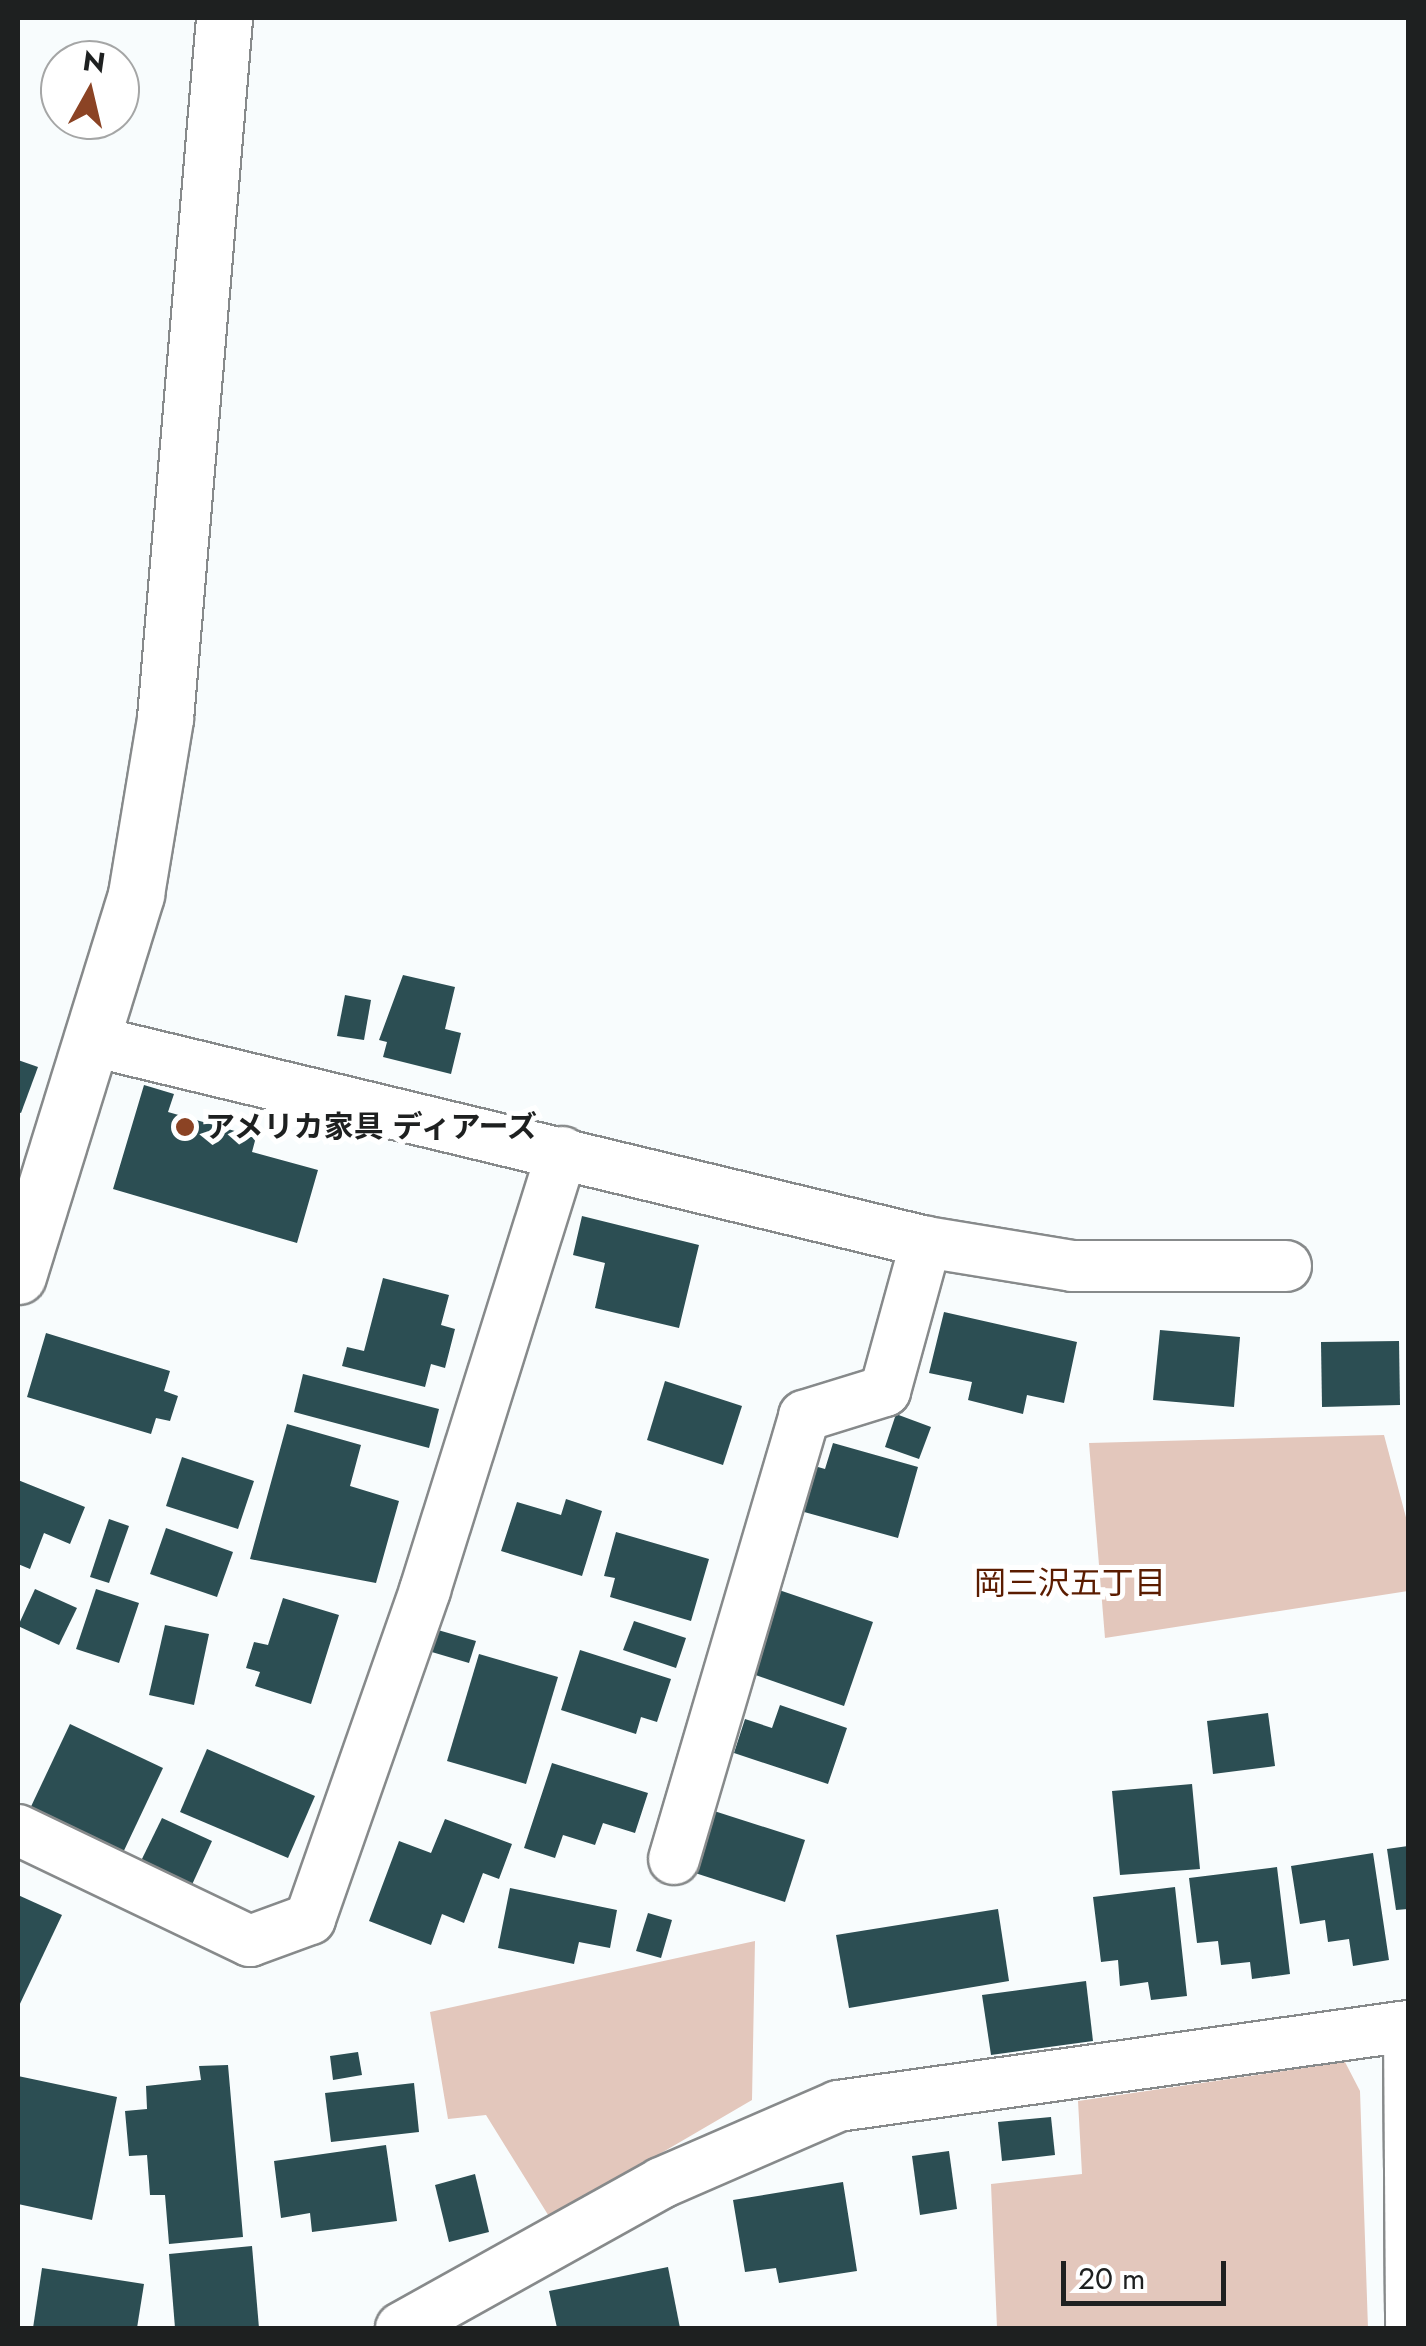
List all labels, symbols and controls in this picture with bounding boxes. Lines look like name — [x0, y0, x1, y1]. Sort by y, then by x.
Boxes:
north arrow — [40, 40, 140, 140]
text: N — [80, 40, 108, 84]
place label: アメリカ家具 ディアーズ — [205, 1109, 542, 1145]
marker: アメリカ家具 ディアーズ — [174, 1116, 196, 1138]
district label: 岡三沢五丁目 — [974, 1564, 1166, 1602]
scale bar — [1066, 2241, 1231, 2303]
text: 20 m — [1078, 2257, 1145, 2300]

